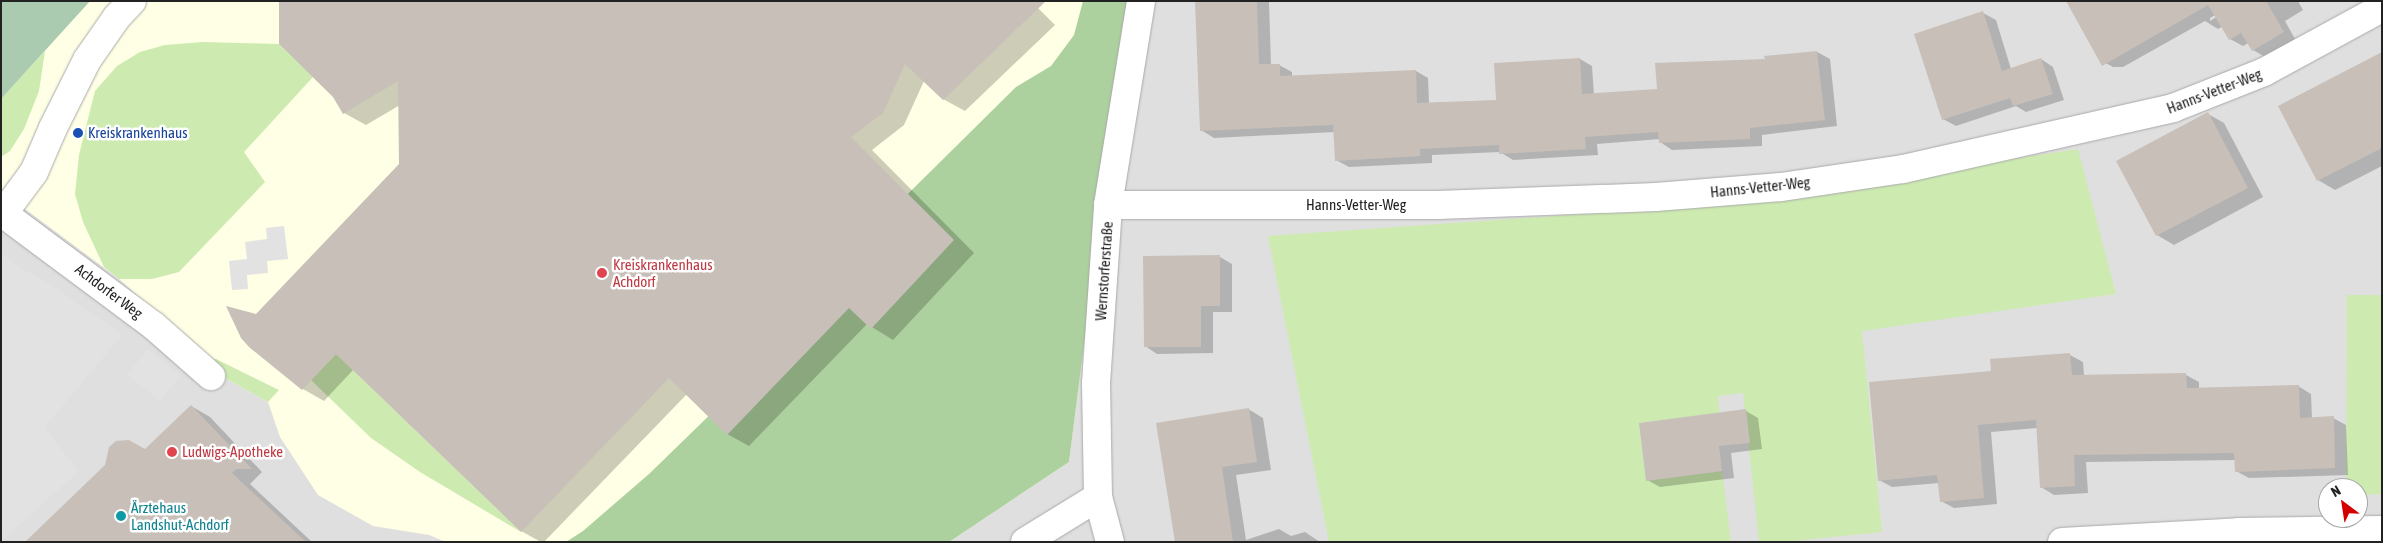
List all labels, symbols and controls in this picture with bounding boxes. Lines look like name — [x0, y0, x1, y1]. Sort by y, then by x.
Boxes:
street label: Hanns-Vetter-Weg — [2164, 65, 2264, 117]
place label: Kreiskrankenhaus — [88, 124, 187, 142]
marker: Kreiskrankenhaus — [72, 127, 84, 139]
street label: Hanns-Vetter-Weg — [1709, 173, 1811, 201]
street label: Hanns-Vetter-Weg — [1306, 196, 1406, 214]
street label: Wernstorferstraße — [1092, 221, 1116, 321]
place label: Kreiskrankenhaus Achdorf — [613, 255, 712, 290]
street label: Achdorfer Weg — [72, 260, 146, 322]
marker: Kreiskrankenhaus Achdorf — [595, 266, 609, 280]
place label: Ludwigs-Apotheke — [182, 443, 283, 461]
marker: Ludwigs-Apotheke — [166, 446, 178, 458]
north arrow — [2318, 478, 2368, 528]
text: N — [2328, 482, 2343, 500]
place label: Ärztehaus Landshut-Achdorf — [131, 498, 229, 533]
marker: Ärztehaus Landshut-Achdorf — [115, 510, 127, 522]

